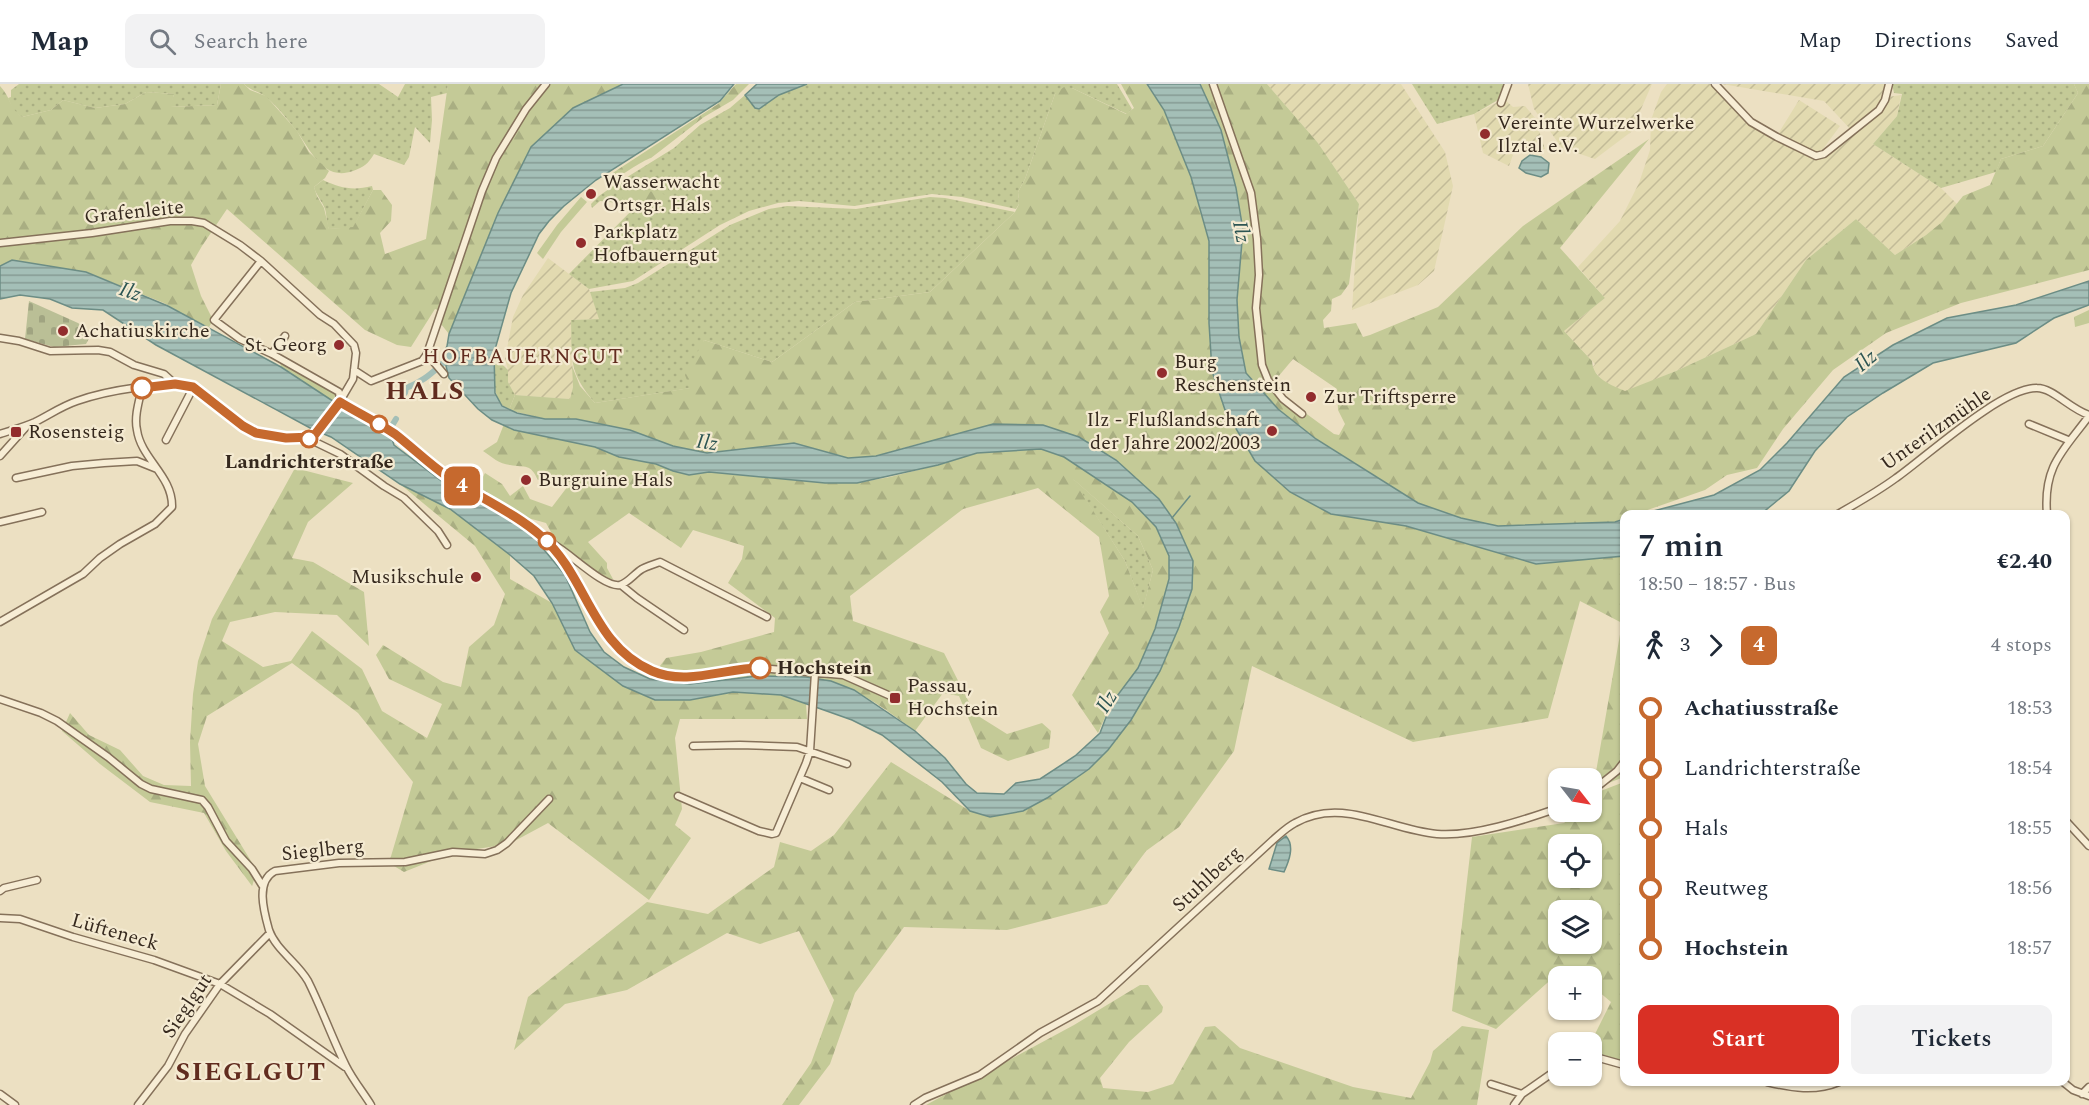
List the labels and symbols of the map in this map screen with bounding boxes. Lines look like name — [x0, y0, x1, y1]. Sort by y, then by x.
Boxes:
place label: Vereinte Wurzelwerke Ilztal e.V. — [1497, 108, 1694, 161]
marker: Vereinte Wurzelwerke Ilztal e.V. — [1478, 127, 1492, 141]
place label: Wasserwacht Ortsgr. Hals — [603, 167, 720, 220]
marker: Wasserwacht Ortsgr. Hals — [584, 187, 598, 201]
street label: Grafenleite — [83, 192, 185, 232]
place label: Parkplatz Hofbauerngut — [593, 217, 718, 270]
water label: Ilz — [1223, 218, 1259, 246]
marker: Parkplatz Hofbauerngut — [574, 236, 588, 250]
water label: Ilz — [115, 273, 145, 311]
place label: Achatiuskirche — [75, 316, 210, 346]
marker: Achatiuskirche — [56, 324, 70, 338]
place label: St. Georg — [244, 330, 327, 360]
marker: St. Georg — [332, 338, 346, 352]
district label: HOFBAUERNGUT — [422, 341, 624, 373]
water label: Ilz — [1847, 342, 1885, 380]
place label: Burg Reschenstein — [1174, 347, 1291, 400]
marker: Burg Reschenstein — [1155, 366, 1169, 380]
district label: HALS — [385, 371, 465, 411]
unlabelled marker — [131, 377, 153, 399]
street label: Unterilzmühle — [1874, 380, 1998, 478]
place label: Zur Triftsperre — [1323, 382, 1456, 412]
marker: Zur Triftsperre — [1304, 390, 1318, 404]
place label: Ilz - Flußlandschaft der Jahre 2002/2003 — [1086, 405, 1260, 458]
unlabelled marker — [370, 415, 388, 433]
place label: Rosensteig — [28, 417, 124, 447]
marker: Ilz - Flußlandschaft der Jahre 2002/2003 — [1265, 424, 1279, 438]
marker: Rosensteig — [9, 425, 23, 439]
water label: Ilz — [694, 426, 720, 460]
marker: Landrichterstraße — [300, 430, 318, 448]
place label: Landrichterstraße — [225, 447, 394, 477]
place label: Burgruine Hals — [538, 465, 673, 495]
line badge: 4 — [442, 466, 482, 506]
marker: Burgruine Hals — [519, 473, 533, 487]
unlabelled marker — [538, 532, 556, 550]
place label: Musikschule — [351, 562, 464, 592]
marker: Musikschule — [469, 570, 483, 584]
place label: Hochstein — [777, 653, 872, 683]
marker: Hochstein — [749, 657, 771, 679]
place label: Passau, Hochstein — [907, 671, 998, 724]
water label: Ilz — [1088, 684, 1126, 720]
marker: Passau, Hochstein — [888, 691, 902, 705]
north arrow — [1548, 768, 1602, 822]
street label: Sieglberg — [280, 831, 366, 869]
street label: Stuhlberg — [1165, 839, 1249, 919]
street label: Lüfteneck — [68, 905, 162, 959]
street label: Sieglgut — [154, 968, 220, 1044]
district label: SIEGLGUT — [175, 1052, 327, 1092]

